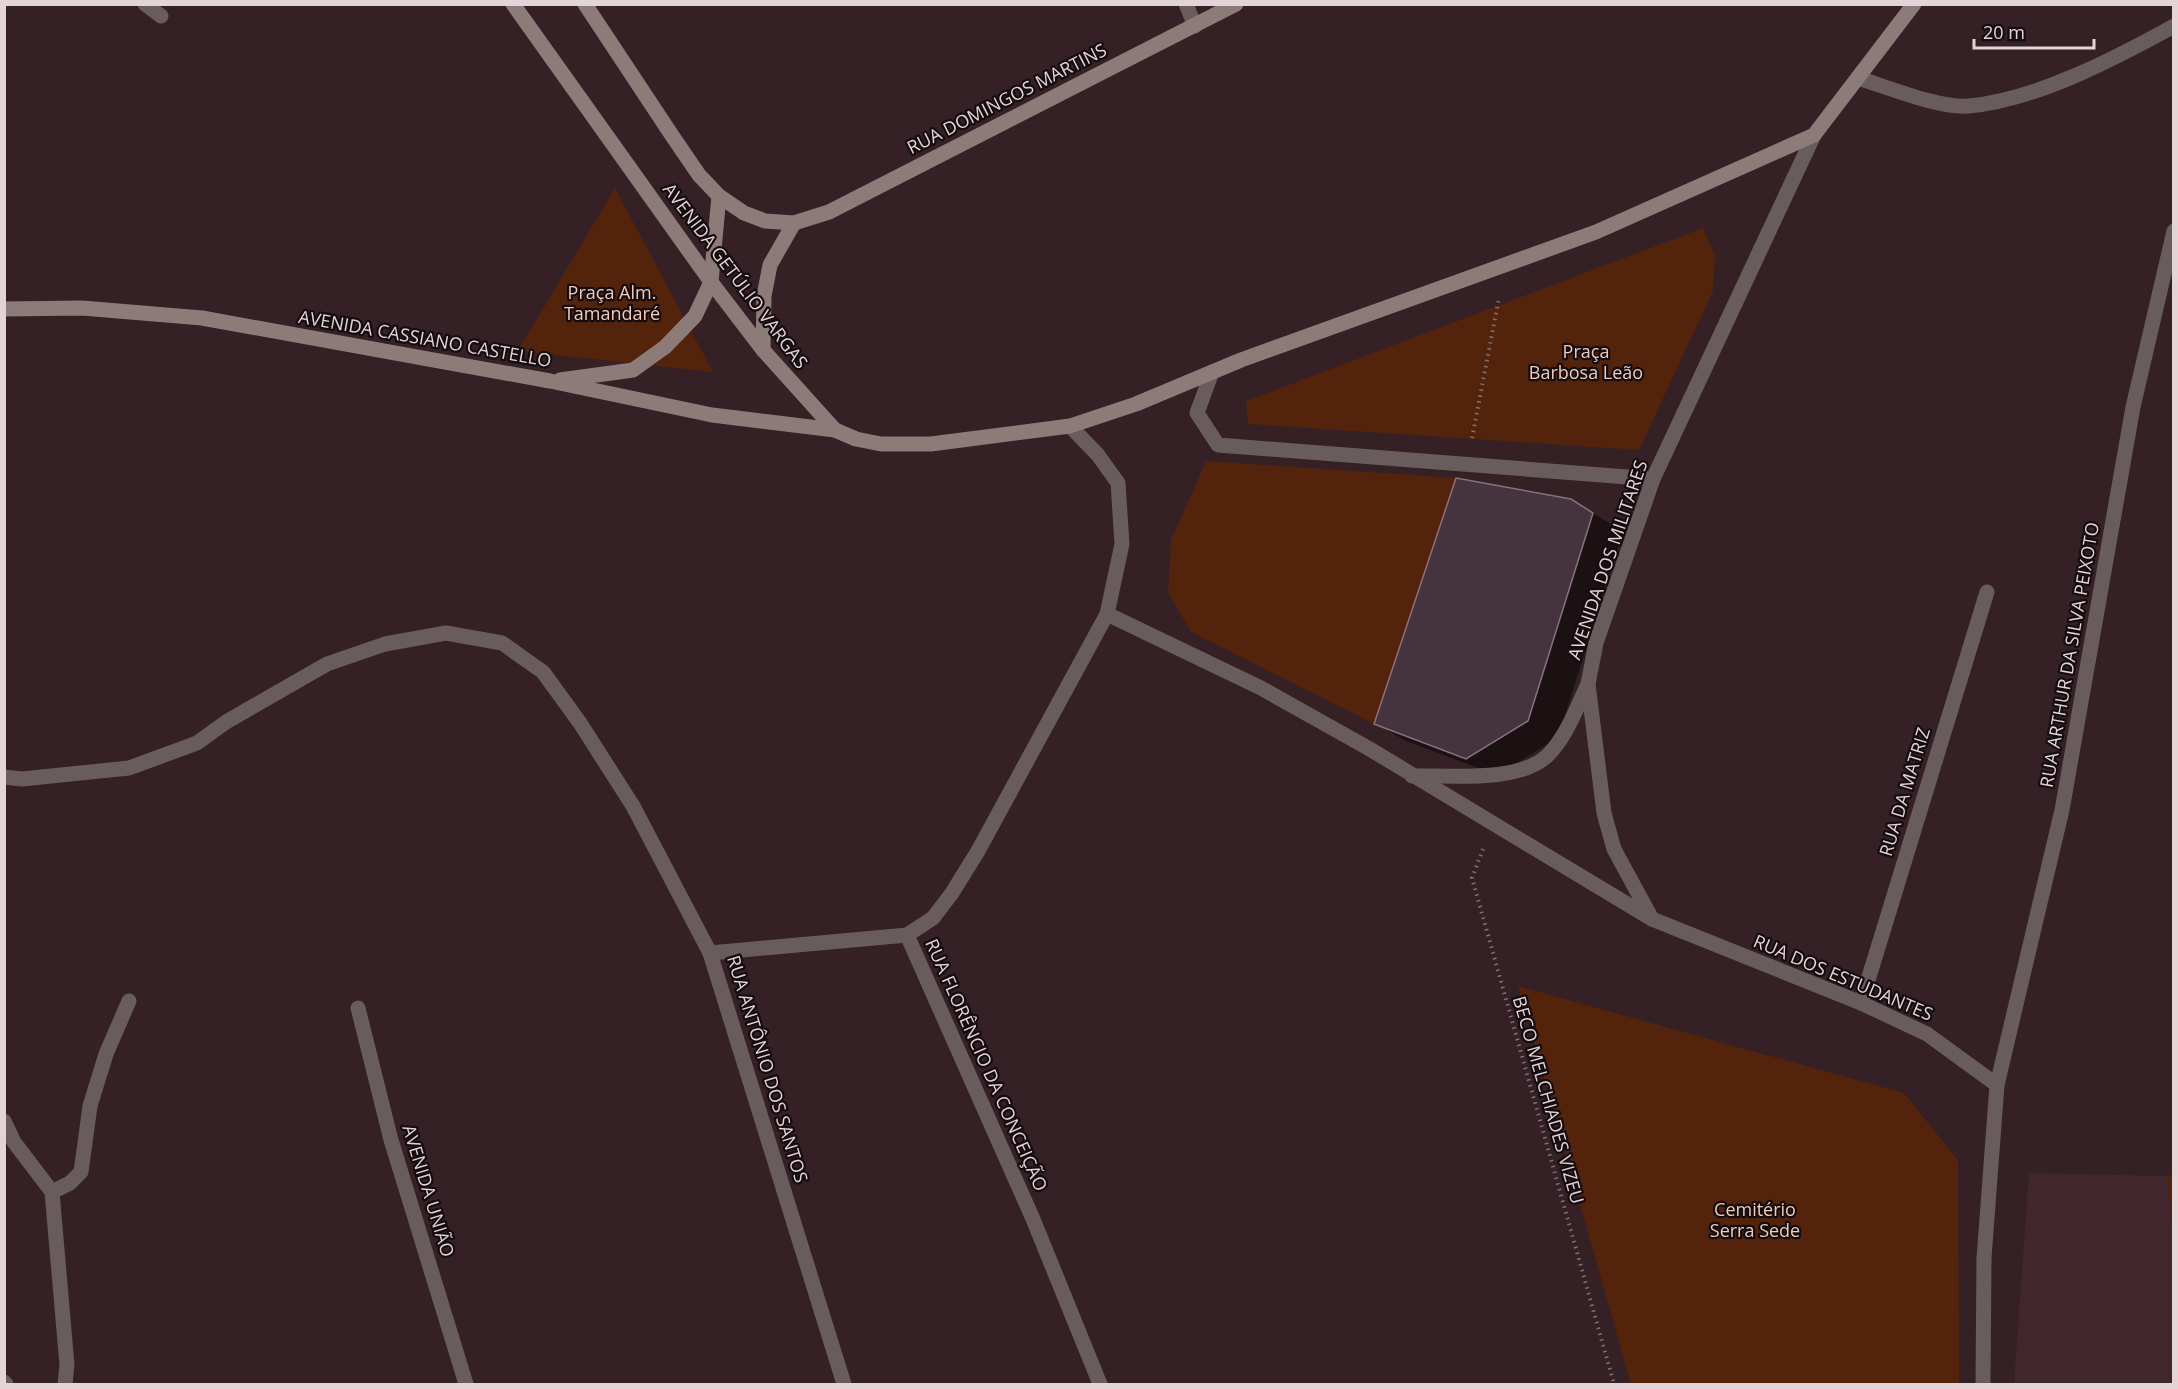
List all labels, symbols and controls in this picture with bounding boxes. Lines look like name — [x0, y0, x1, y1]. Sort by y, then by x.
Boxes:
scale bar — [1974, 12, 2094, 50]
text: 20 m — [1983, 20, 2025, 44]
street label: RUA DOMINGOS MARTINS — [903, 37, 1110, 159]
street label: AVENIDA GETÚLIO VARGAS — [658, 178, 814, 373]
park label: Praça Alm. Tamandaré — [564, 280, 660, 325]
street label: AVENIDA CASSIANO CASTELLO — [297, 304, 553, 372]
park label: Praça Barbosa Leão — [1529, 339, 1643, 384]
street label: AVENIDA DOS MILITARES — [1562, 457, 1653, 663]
street label: RUA ARTHUR DA SILVA PEIXOTO — [2034, 520, 2104, 789]
street label: RUA DA MATRIZ — [1873, 724, 1935, 859]
street label: RUA DOS ESTUDANTES — [1750, 928, 1937, 1026]
street label: RUA FLORÊNCIO DA CONCEIÇÃO — [920, 935, 1054, 1195]
street label: RUA ANTÔNIO DOS SANTOS — [722, 952, 814, 1185]
street label: BECO MELCHIADES VIZEU — [1508, 993, 1590, 1206]
street label: AVENIDA UNIÃO — [397, 1122, 460, 1260]
park label: Cemitério Serra Sede — [1710, 1197, 1800, 1242]

